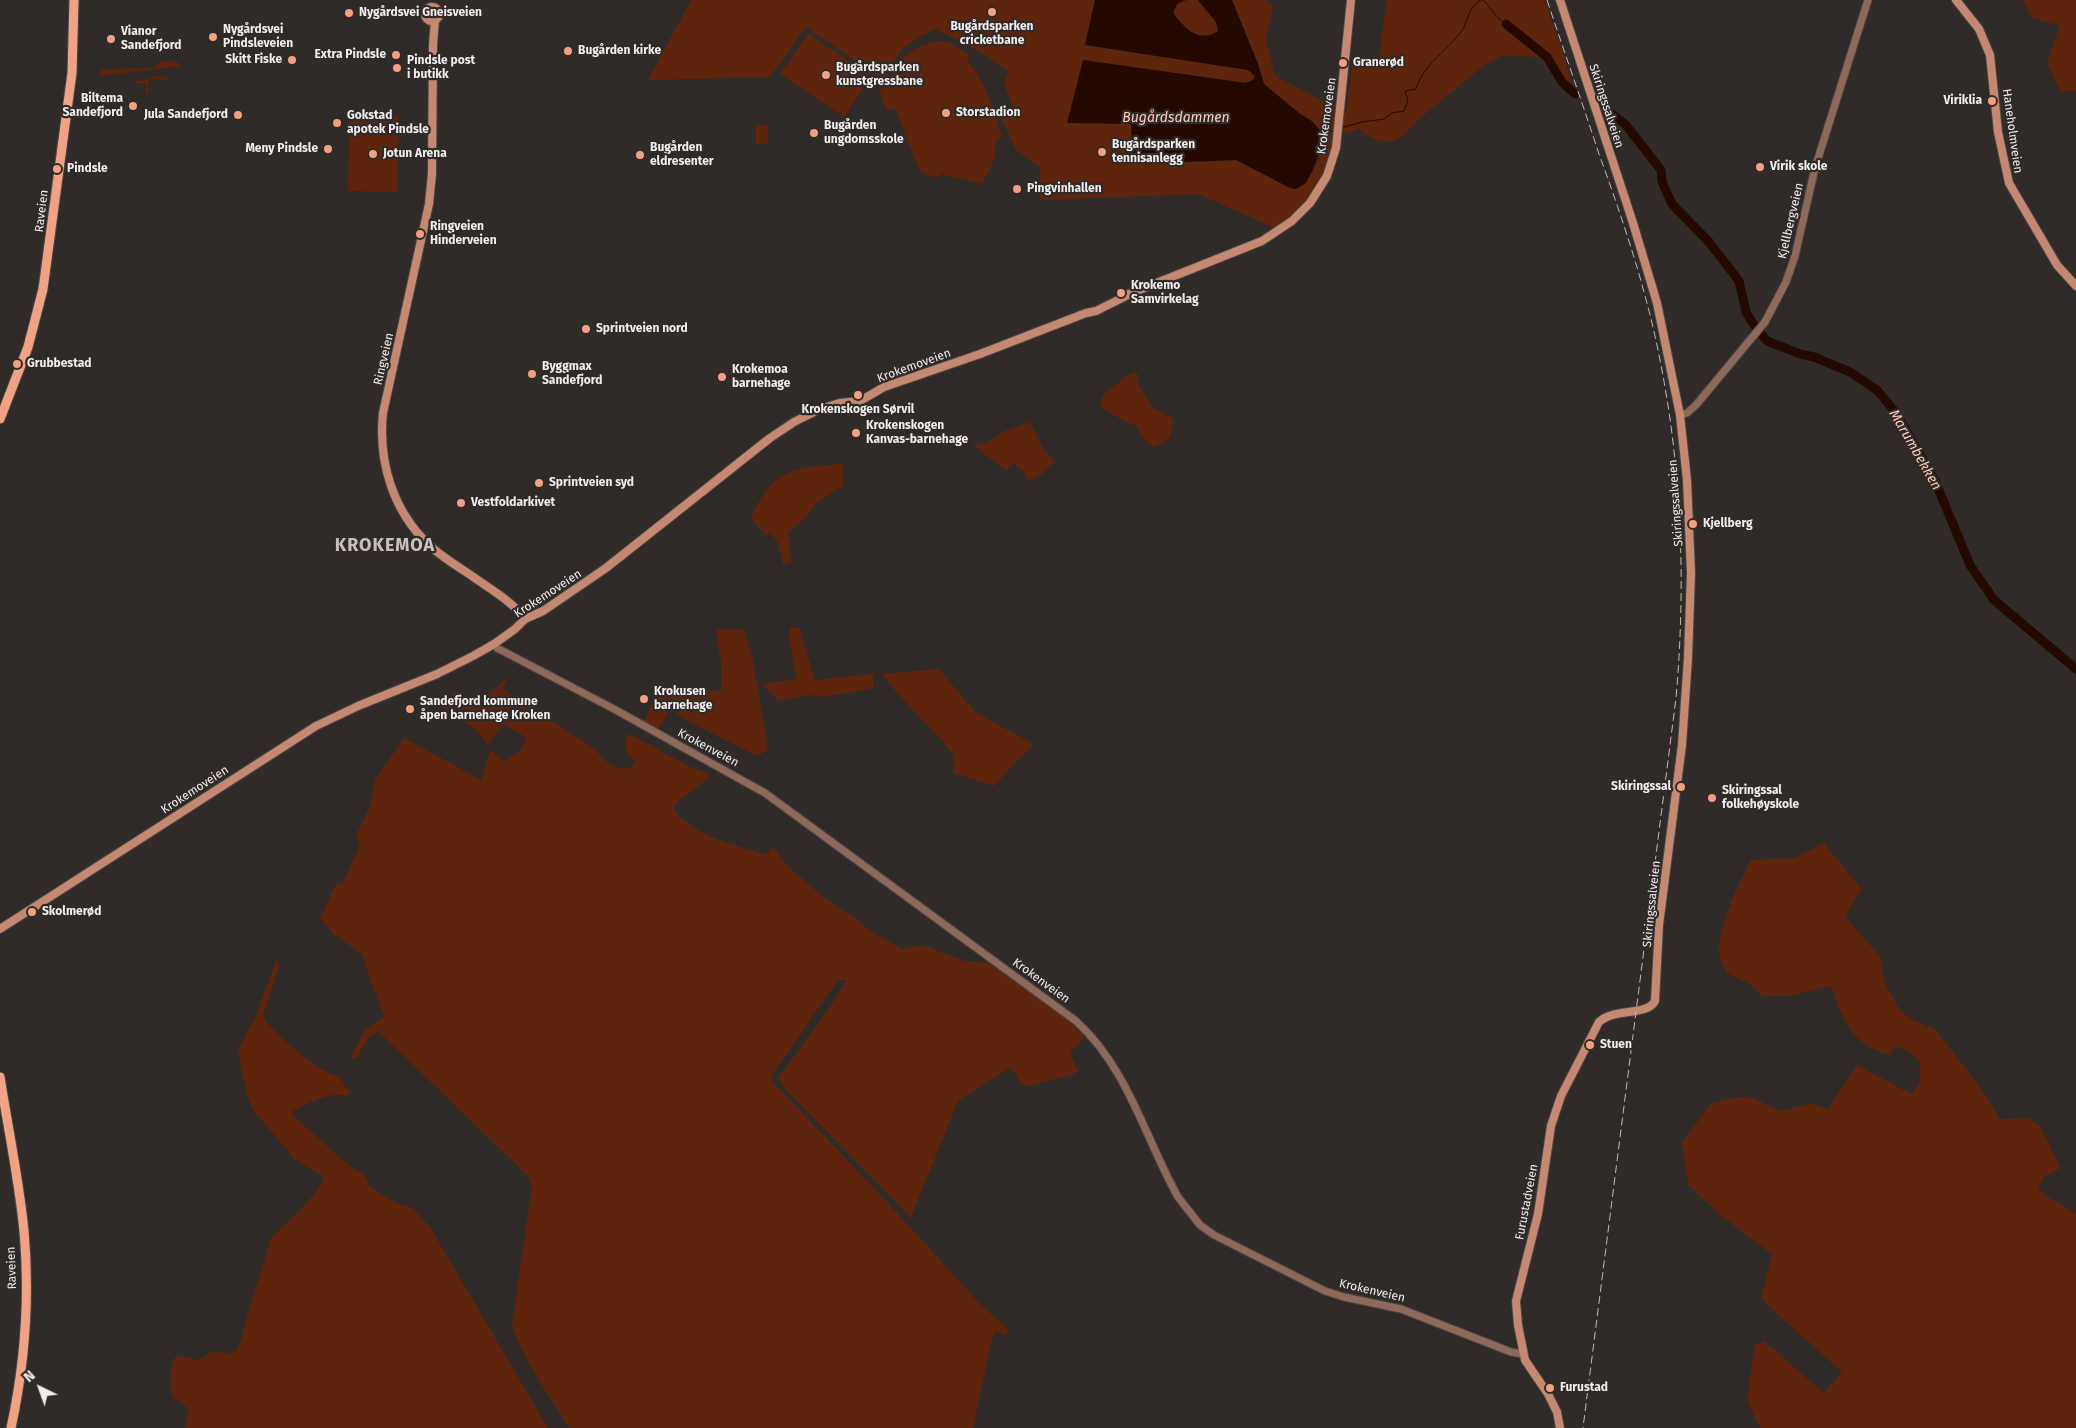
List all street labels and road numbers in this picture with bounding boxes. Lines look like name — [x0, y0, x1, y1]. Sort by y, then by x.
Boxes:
street label: Skiringssalveien — [1586, 62, 1626, 150]
street label: Krokemoveien — [1314, 77, 1340, 155]
street label: Haneholmveien — [1999, 88, 2025, 174]
street label: Kjellbergveien — [1775, 182, 1807, 260]
street label: Raveien — [32, 189, 52, 233]
street label: Ringveien — [371, 331, 397, 387]
street label: Krokemoveien — [875, 346, 953, 386]
street label: Skiringssalveien — [1666, 459, 1686, 547]
street label: Krokemoveien — [512, 567, 584, 621]
street label: Krokenveien — [675, 726, 741, 770]
street label: Krokemoveien — [159, 763, 231, 817]
street label: Skiringssalveien — [1640, 860, 1664, 948]
street label: Krokenveien — [1010, 955, 1072, 1007]
street label: Furustadveien — [1513, 1163, 1541, 1241]
street label: Raveien — [4, 1246, 20, 1290]
street label: Krokenveien — [1338, 1276, 1406, 1306]

